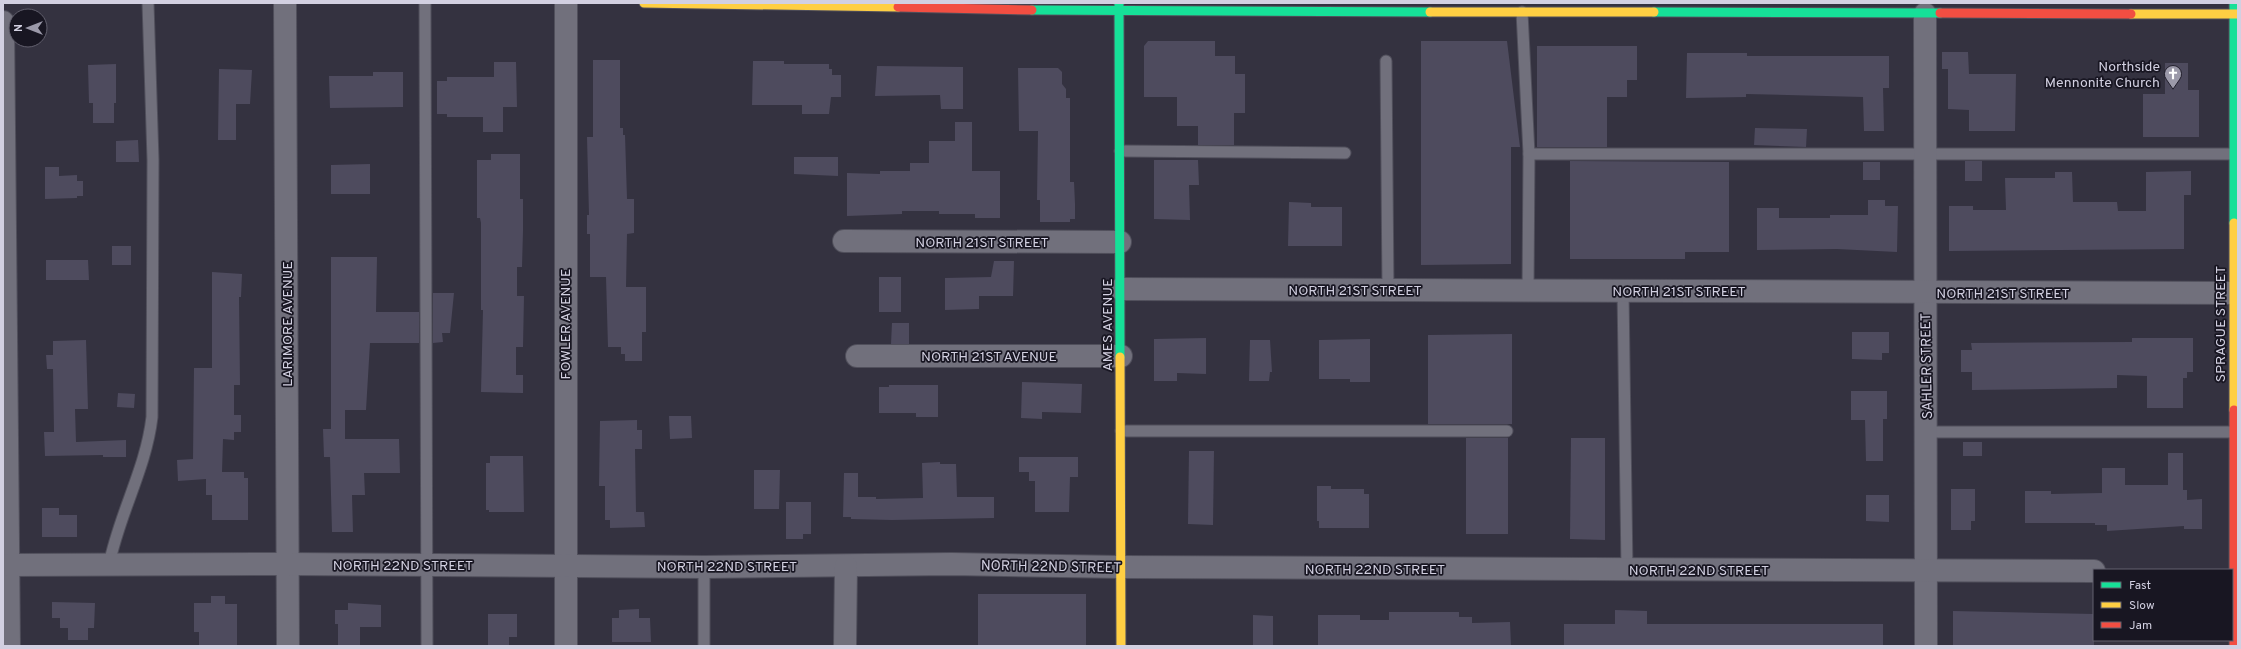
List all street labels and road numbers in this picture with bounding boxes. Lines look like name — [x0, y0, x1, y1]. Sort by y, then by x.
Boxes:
street label: NORTH 21ST STREET — [915, 235, 1049, 252]
street label: LARIMORE AVENUE — [280, 261, 297, 387]
street label: SPRAGUE STREET — [2213, 266, 2230, 382]
street label: FOWLER AVENUE — [558, 269, 575, 379]
street label: AMES AVENUE — [1100, 278, 1117, 372]
street label: NORTH 21ST STREET — [1288, 283, 1422, 300]
street label: NORTH 21ST STREET — [1612, 284, 1746, 301]
street label: NORTH 21ST STREET — [1936, 286, 2070, 303]
street label: SAHLER STREET — [1918, 313, 1937, 419]
street label: NORTH 21ST AVENUE — [921, 349, 1057, 366]
street label: NORTH 22ND STREET — [333, 558, 473, 575]
street label: NORTH 22ND STREET — [981, 558, 1121, 577]
street label: NORTH 22ND STREET — [657, 559, 797, 576]
street label: NORTH 22ND STREET — [1305, 562, 1445, 579]
street label: NORTH 22ND STREET — [1629, 563, 1769, 580]

